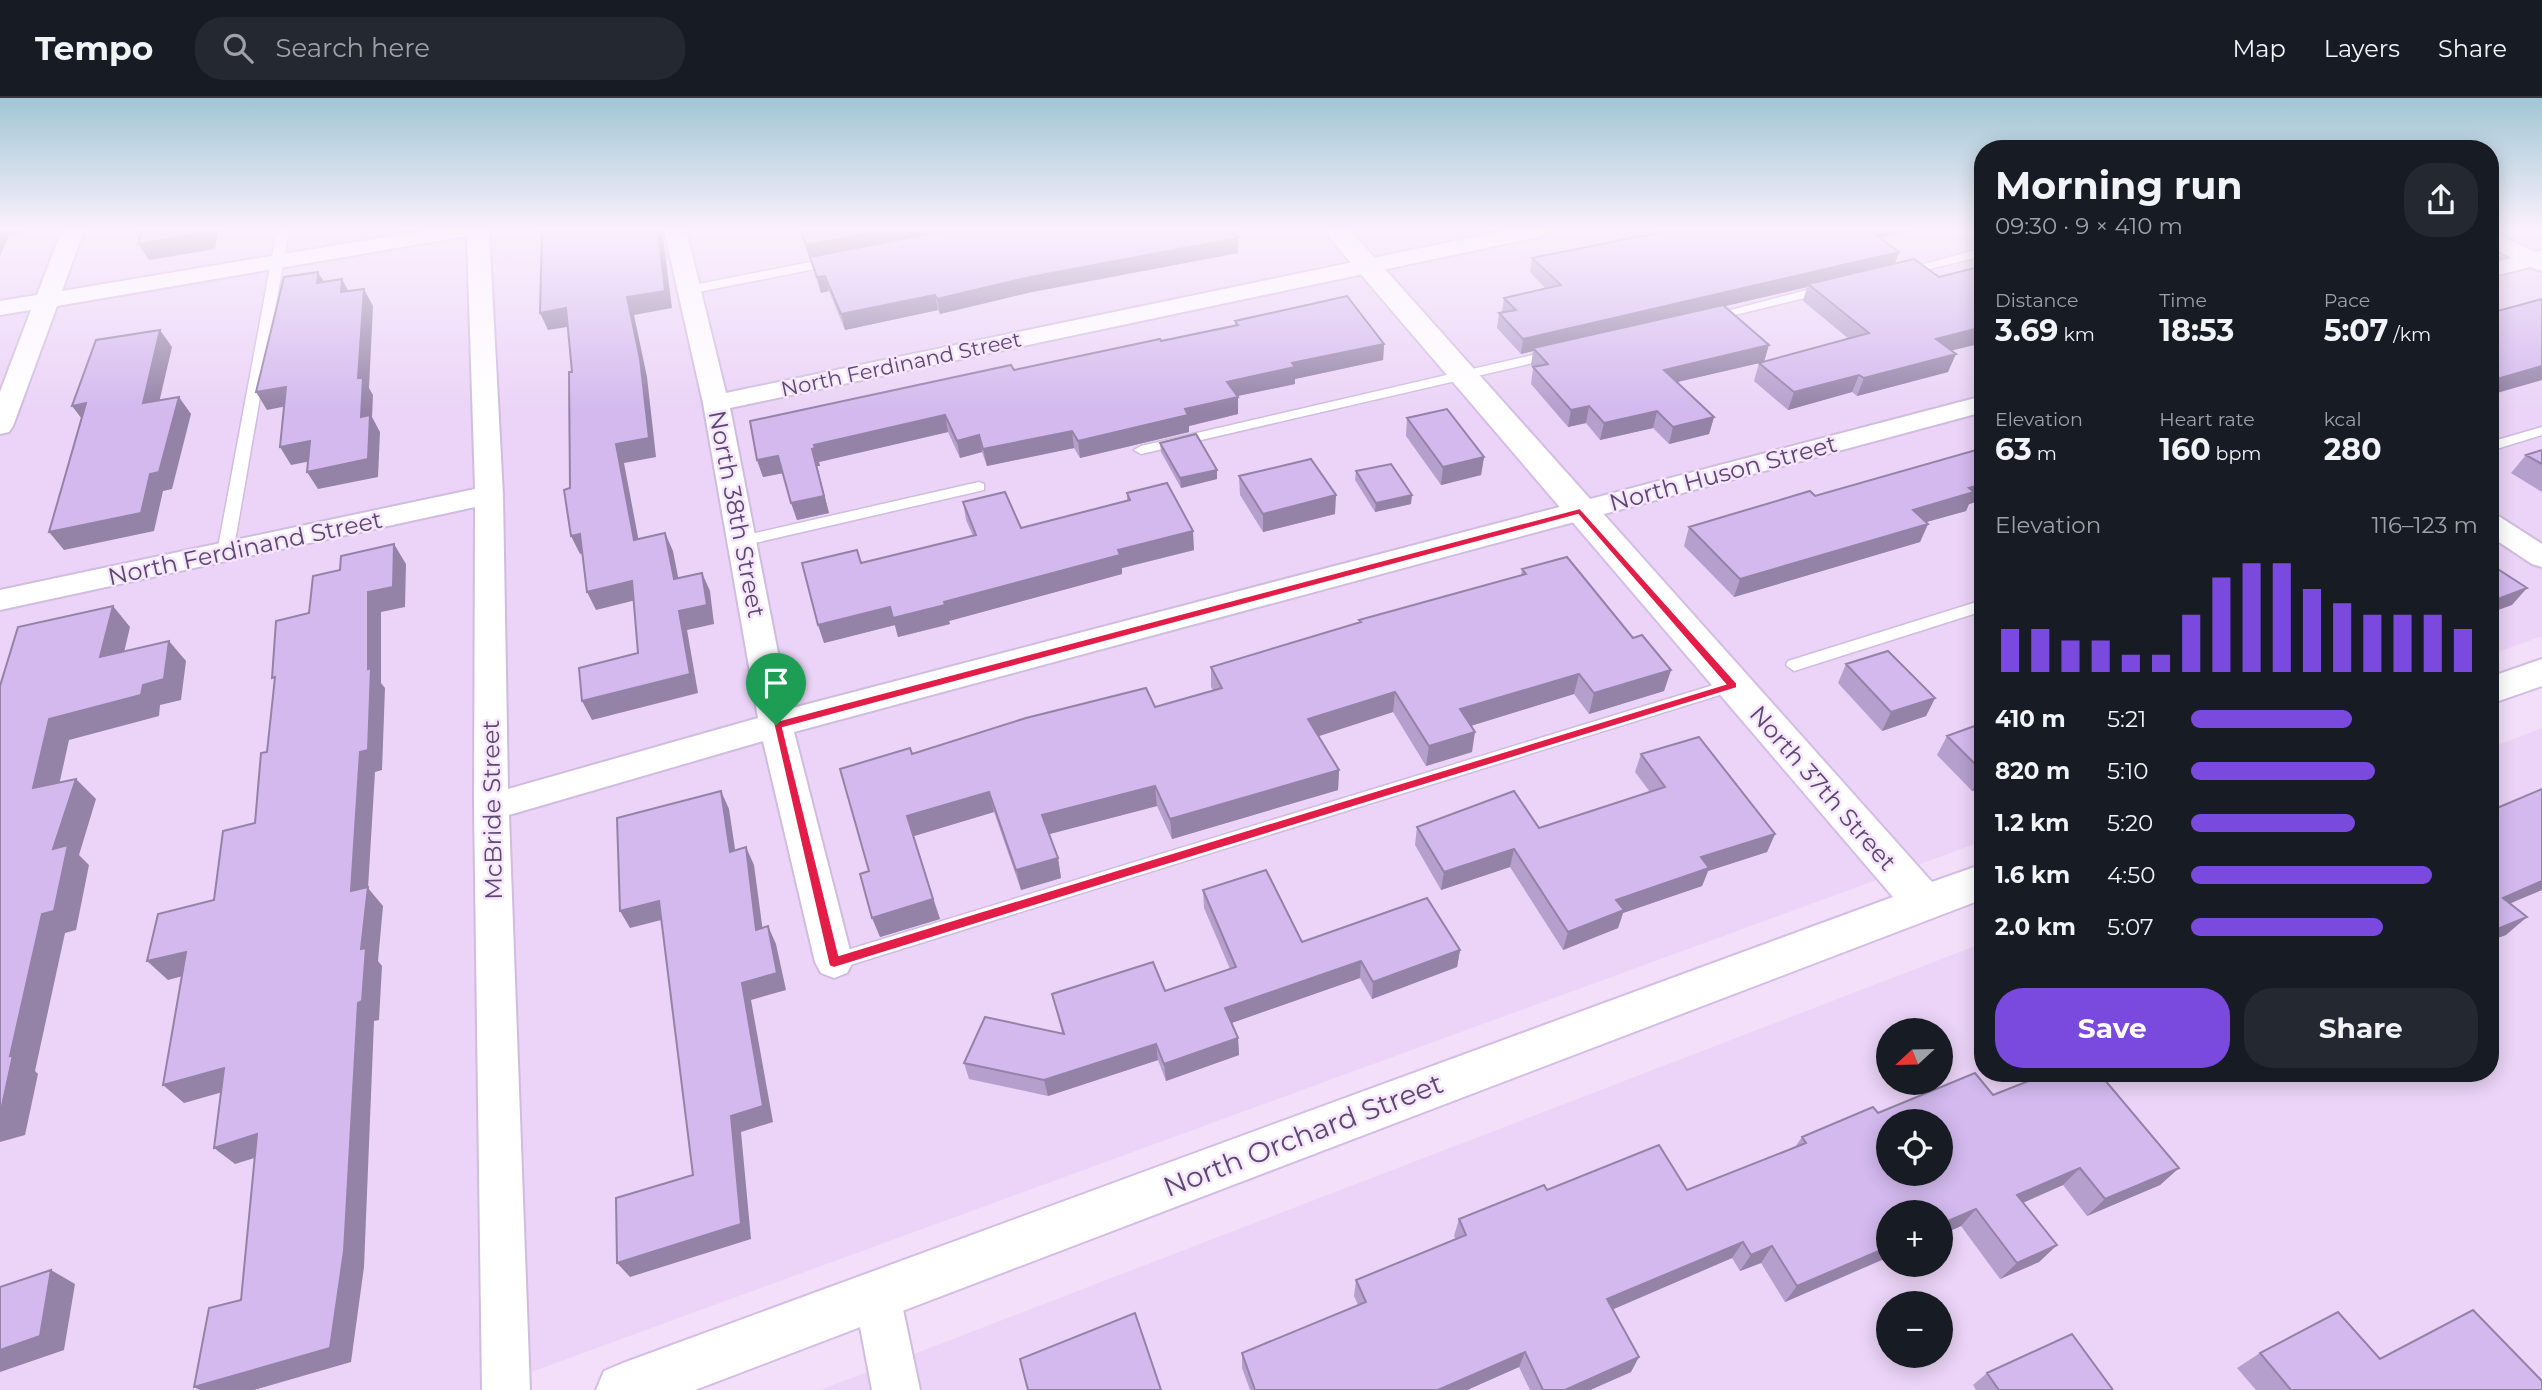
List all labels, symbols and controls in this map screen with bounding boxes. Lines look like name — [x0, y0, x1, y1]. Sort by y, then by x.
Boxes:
search box — [195, 17, 685, 80]
text: Tempo — [35, 28, 153, 68]
icon: search — [219, 29, 257, 67]
text: Search here — [275, 32, 430, 64]
text: Map — [2232, 34, 2286, 63]
text: Layers — [2324, 34, 2400, 63]
text: Share — [2438, 34, 2507, 63]
text: Morning run — [1995, 162, 2243, 209]
button: share — [2404, 163, 2478, 237]
text: 09:30 · 9 × 410 m — [1995, 212, 2183, 240]
text: Distance — [1995, 289, 2078, 312]
text: Time — [2159, 289, 2207, 312]
text: Pace — [2324, 289, 2370, 312]
text: 3.69 — [1995, 312, 2058, 349]
text: 18:53 — [2159, 312, 2234, 349]
text: 5:07 — [2324, 312, 2388, 349]
text: km — [2058, 323, 2095, 346]
text: /km — [2388, 323, 2431, 346]
street label: North Ferdinand Street — [779, 326, 1023, 402]
street label: North 38th Street — [703, 408, 771, 620]
text: Elevation — [1995, 408, 2083, 431]
text: Heart rate — [2159, 408, 2255, 431]
text: kcal — [2324, 408, 2362, 431]
street label: North Huson Street — [1606, 429, 1840, 517]
text: 63 — [1995, 431, 2032, 468]
text: 160 — [2159, 431, 2211, 468]
text: 280 — [2324, 431, 2382, 468]
text: m — [2032, 442, 2057, 465]
text: bpm — [2211, 442, 2261, 465]
street label: North Ferdinand Street — [105, 505, 385, 591]
text: Elevation — [1995, 511, 2101, 539]
text: 116–123 m — [2371, 511, 2478, 539]
pin — [746, 653, 806, 725]
icon: arrive — [757, 664, 795, 702]
street label: North 37th Street — [1744, 700, 1903, 876]
text: 410 m — [1995, 705, 2066, 733]
text: 5:21 — [2107, 705, 2146, 733]
street label: McBride Street — [476, 719, 508, 900]
text: 820 m — [1995, 757, 2070, 785]
text: 5:10 — [2107, 757, 2148, 785]
text: 1.2 km — [1995, 809, 2069, 837]
text: 5:20 — [2107, 809, 2153, 837]
text: 1.6 km — [1995, 861, 2070, 889]
text: 4:50 — [2107, 861, 2155, 889]
text: 2.0 km — [1995, 913, 2076, 941]
text: 5:07 — [2107, 913, 2154, 941]
button: Save — [1995, 988, 2230, 1068]
button: Share — [2244, 988, 2478, 1068]
north arrow — [1876, 1018, 1953, 1096]
map controls — [1876, 1018, 1953, 1368]
street label: North Orchard Street — [1158, 1066, 1448, 1204]
button: locate — [1876, 1109, 1953, 1186]
button: + — [1876, 1200, 1953, 1277]
button: − — [1876, 1291, 1953, 1368]

